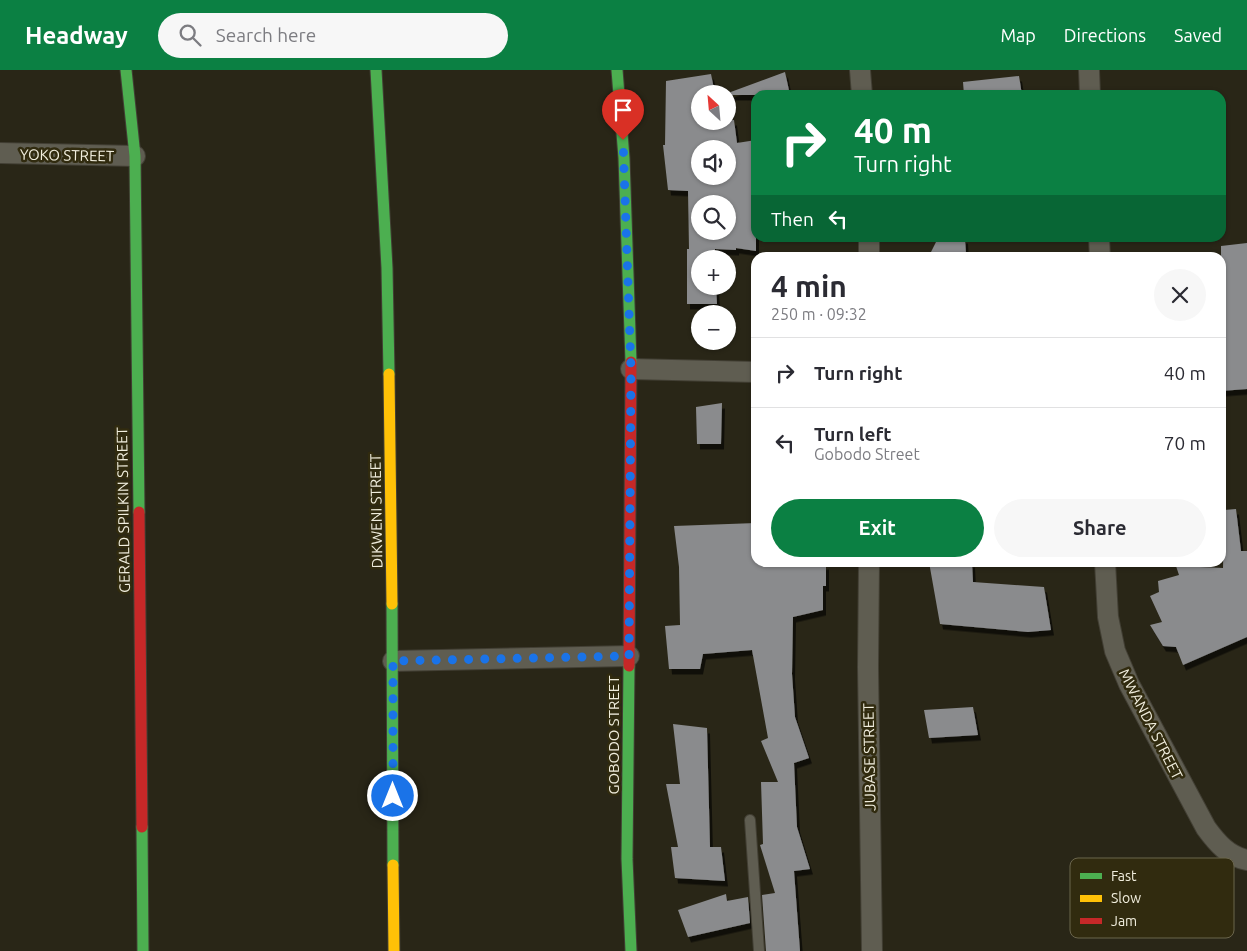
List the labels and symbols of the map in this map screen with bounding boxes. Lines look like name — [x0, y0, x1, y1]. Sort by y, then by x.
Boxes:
north arrow — [691, 85, 736, 130]
pin — [602, 89, 644, 140]
street label: YOKO STREET — [20, 146, 115, 164]
street label: GERALD SPILKIN STREET — [113, 426, 133, 593]
street label: DIKWENI STREET — [366, 453, 385, 568]
street label: MWANDA STREET — [1116, 666, 1186, 783]
street label: GOBODO STREET — [605, 675, 622, 795]
street label: JUBASE STREET — [860, 702, 878, 811]
position arrow — [366, 769, 418, 821]
legend — [1070, 858, 1234, 938]
text: Fast — [1111, 868, 1137, 884]
text: Slow — [1111, 890, 1141, 906]
text: Jam — [1111, 913, 1137, 929]

